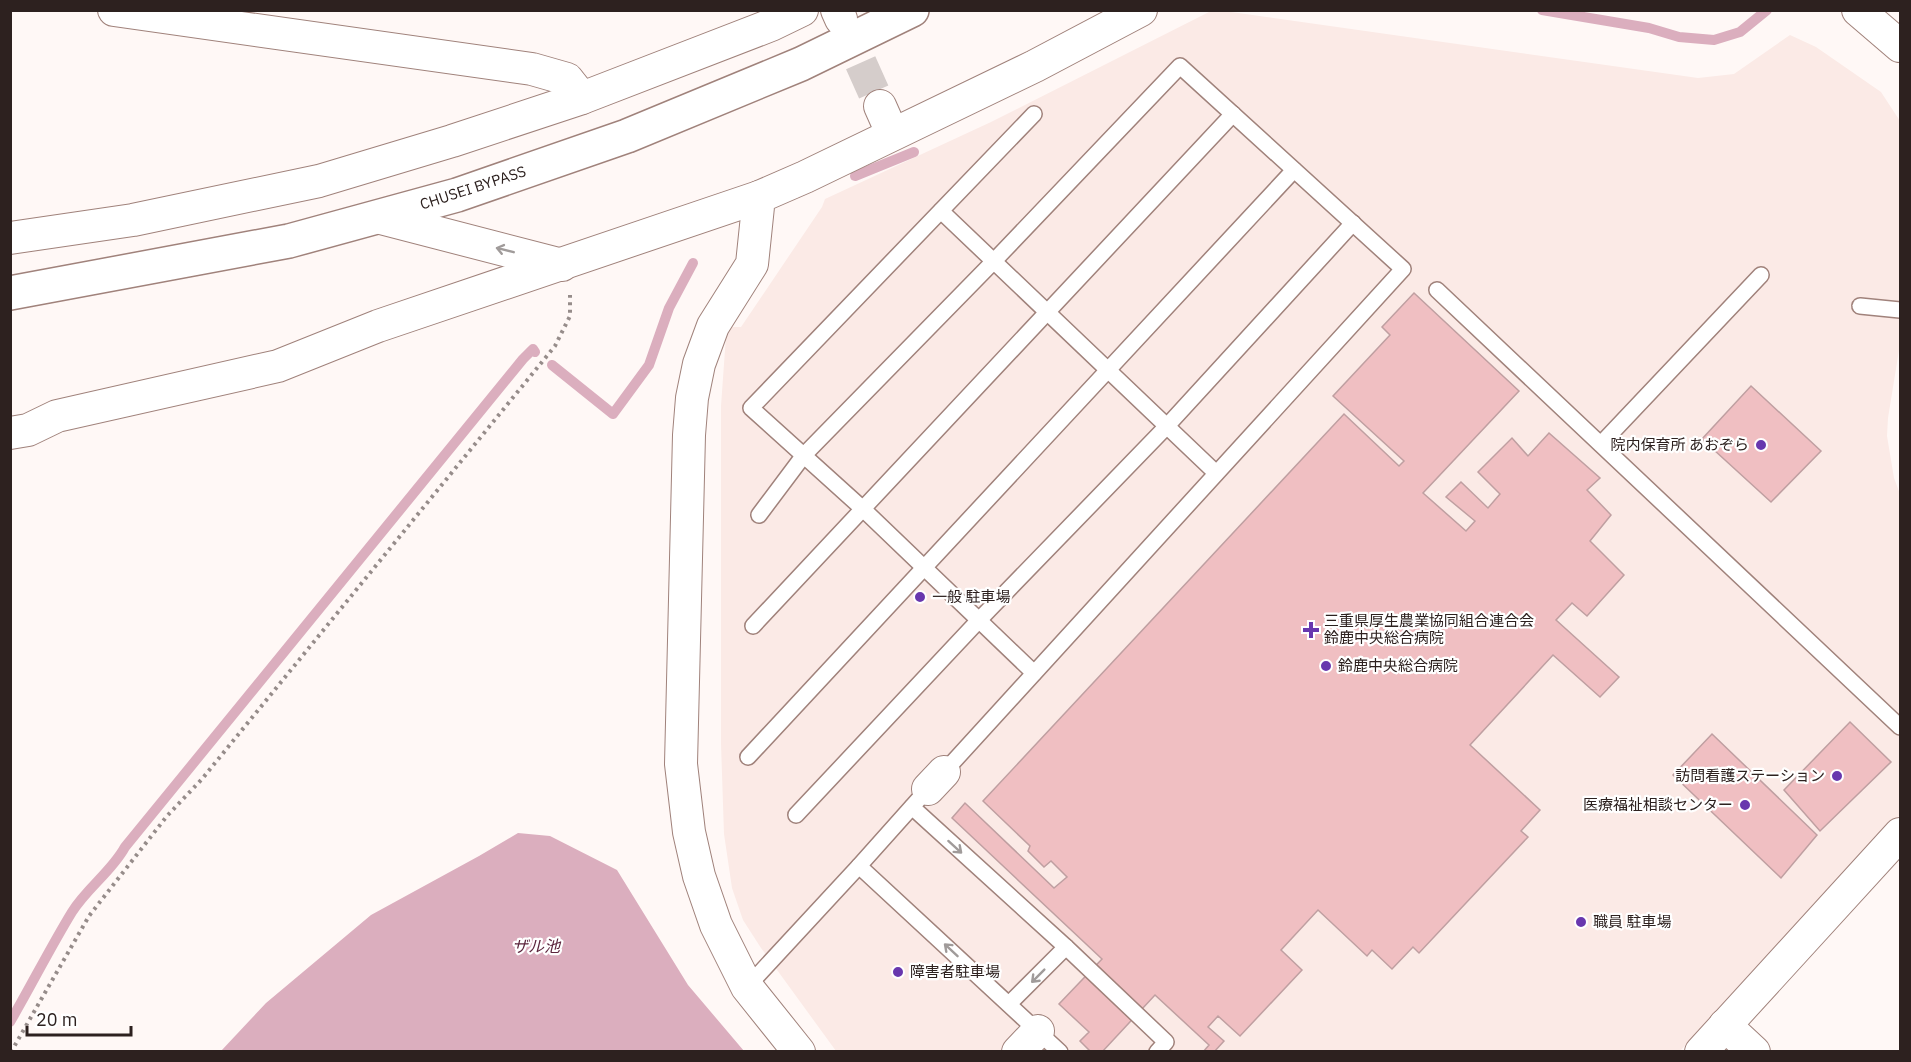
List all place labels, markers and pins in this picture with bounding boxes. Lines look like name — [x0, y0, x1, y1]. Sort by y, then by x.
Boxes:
place label: 院内保育所 あおぞら — [1610, 435, 1749, 454]
marker: 院内保育所 あおぞら — [1754, 438, 1768, 452]
place label: 一般 駐車場 — [932, 587, 1011, 606]
marker: 一般 駐車場 — [913, 590, 927, 604]
place label: 三重県厚生農業協同組合連合会 鈴鹿中央総合病院 — [1324, 611, 1534, 647]
marker: 三重県厚生農業協同組合連合会 鈴鹿中央総合病院 — [1302, 621, 1320, 639]
place label: 鈴鹿中央総合病院 — [1338, 656, 1458, 675]
marker: 鈴鹿中央総合病院 — [1319, 659, 1333, 673]
place label: 訪問看護ステーション — [1675, 766, 1825, 785]
marker: 訪問看護ステーション — [1830, 769, 1844, 783]
place label: 医療福祉相談センター — [1583, 795, 1733, 814]
marker: 医療福祉相談センター — [1738, 798, 1752, 812]
place label: 職員 駐車場 — [1593, 912, 1672, 931]
marker: 職員 駐車場 — [1574, 915, 1588, 929]
place label: 障害者駐車場 — [910, 962, 1000, 981]
marker: 障害者駐車場 — [891, 965, 905, 979]

